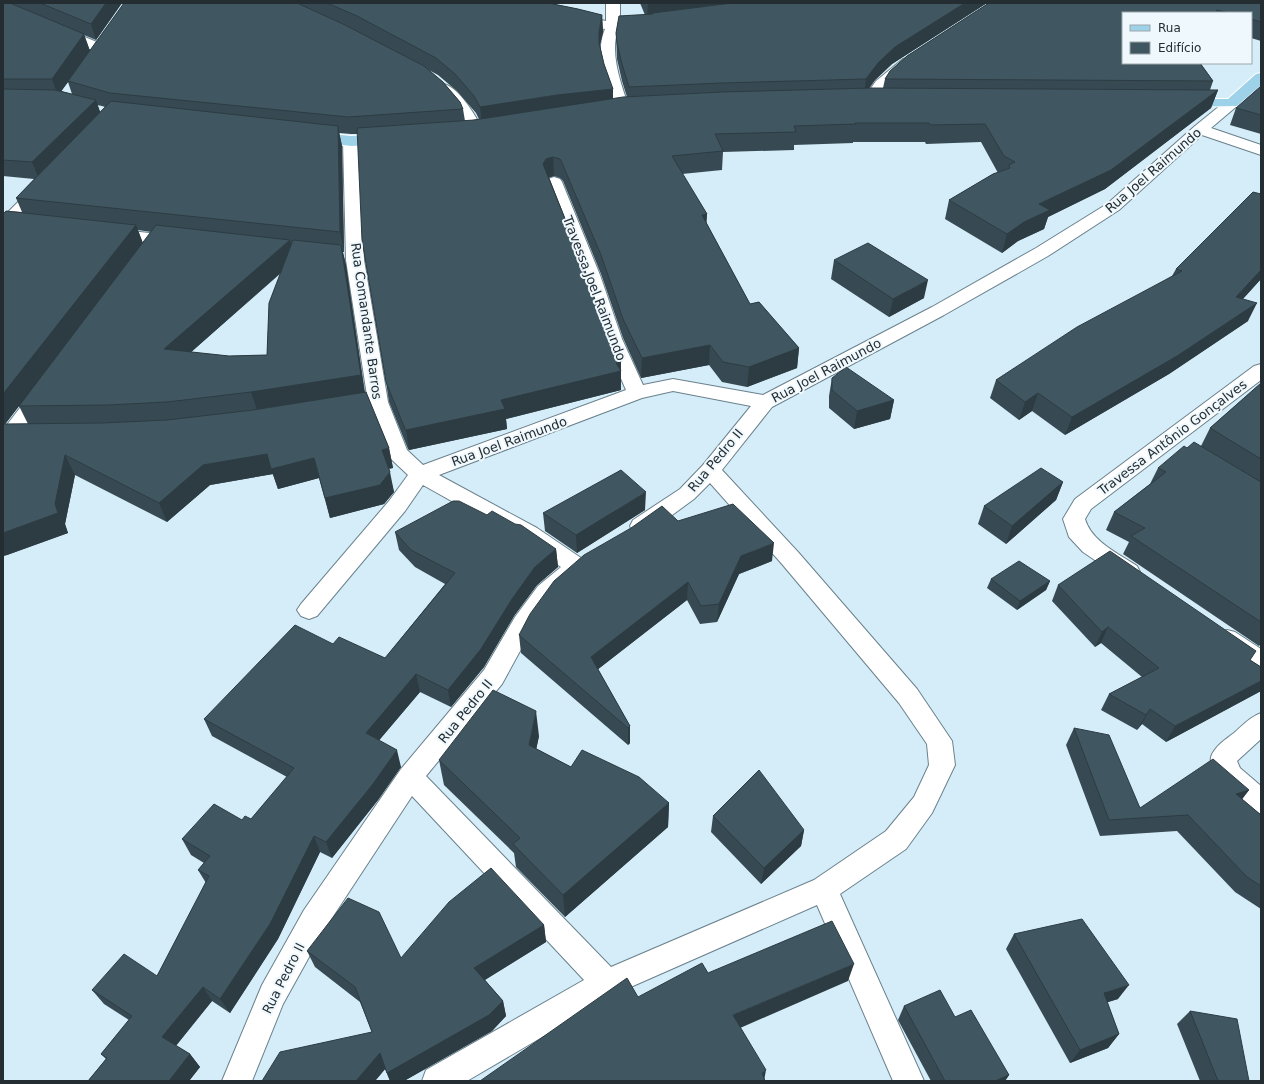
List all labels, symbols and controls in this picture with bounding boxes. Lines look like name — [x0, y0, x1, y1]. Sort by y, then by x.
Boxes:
legend — [1122, 12, 1252, 64]
text: Rua — [1158, 21, 1181, 35]
text: Edifício — [1158, 41, 1201, 55]
street label: Rua Joel Raimundo — [1102, 125, 1204, 216]
street label: Travessa Joel Raimundo — [560, 213, 629, 363]
street label: Rua Comandante Barros — [348, 242, 385, 401]
street label: Rua Joel Raimundo — [769, 335, 884, 406]
street label: Travessa Antônio Gonçalves — [1094, 376, 1250, 499]
street label: Rua Joel Raimundo — [449, 414, 569, 469]
street label: Rua Pedro II — [685, 426, 746, 495]
street label: Rua Pedro II — [435, 677, 496, 746]
street label: Rua Pedro II — [259, 940, 308, 1016]

